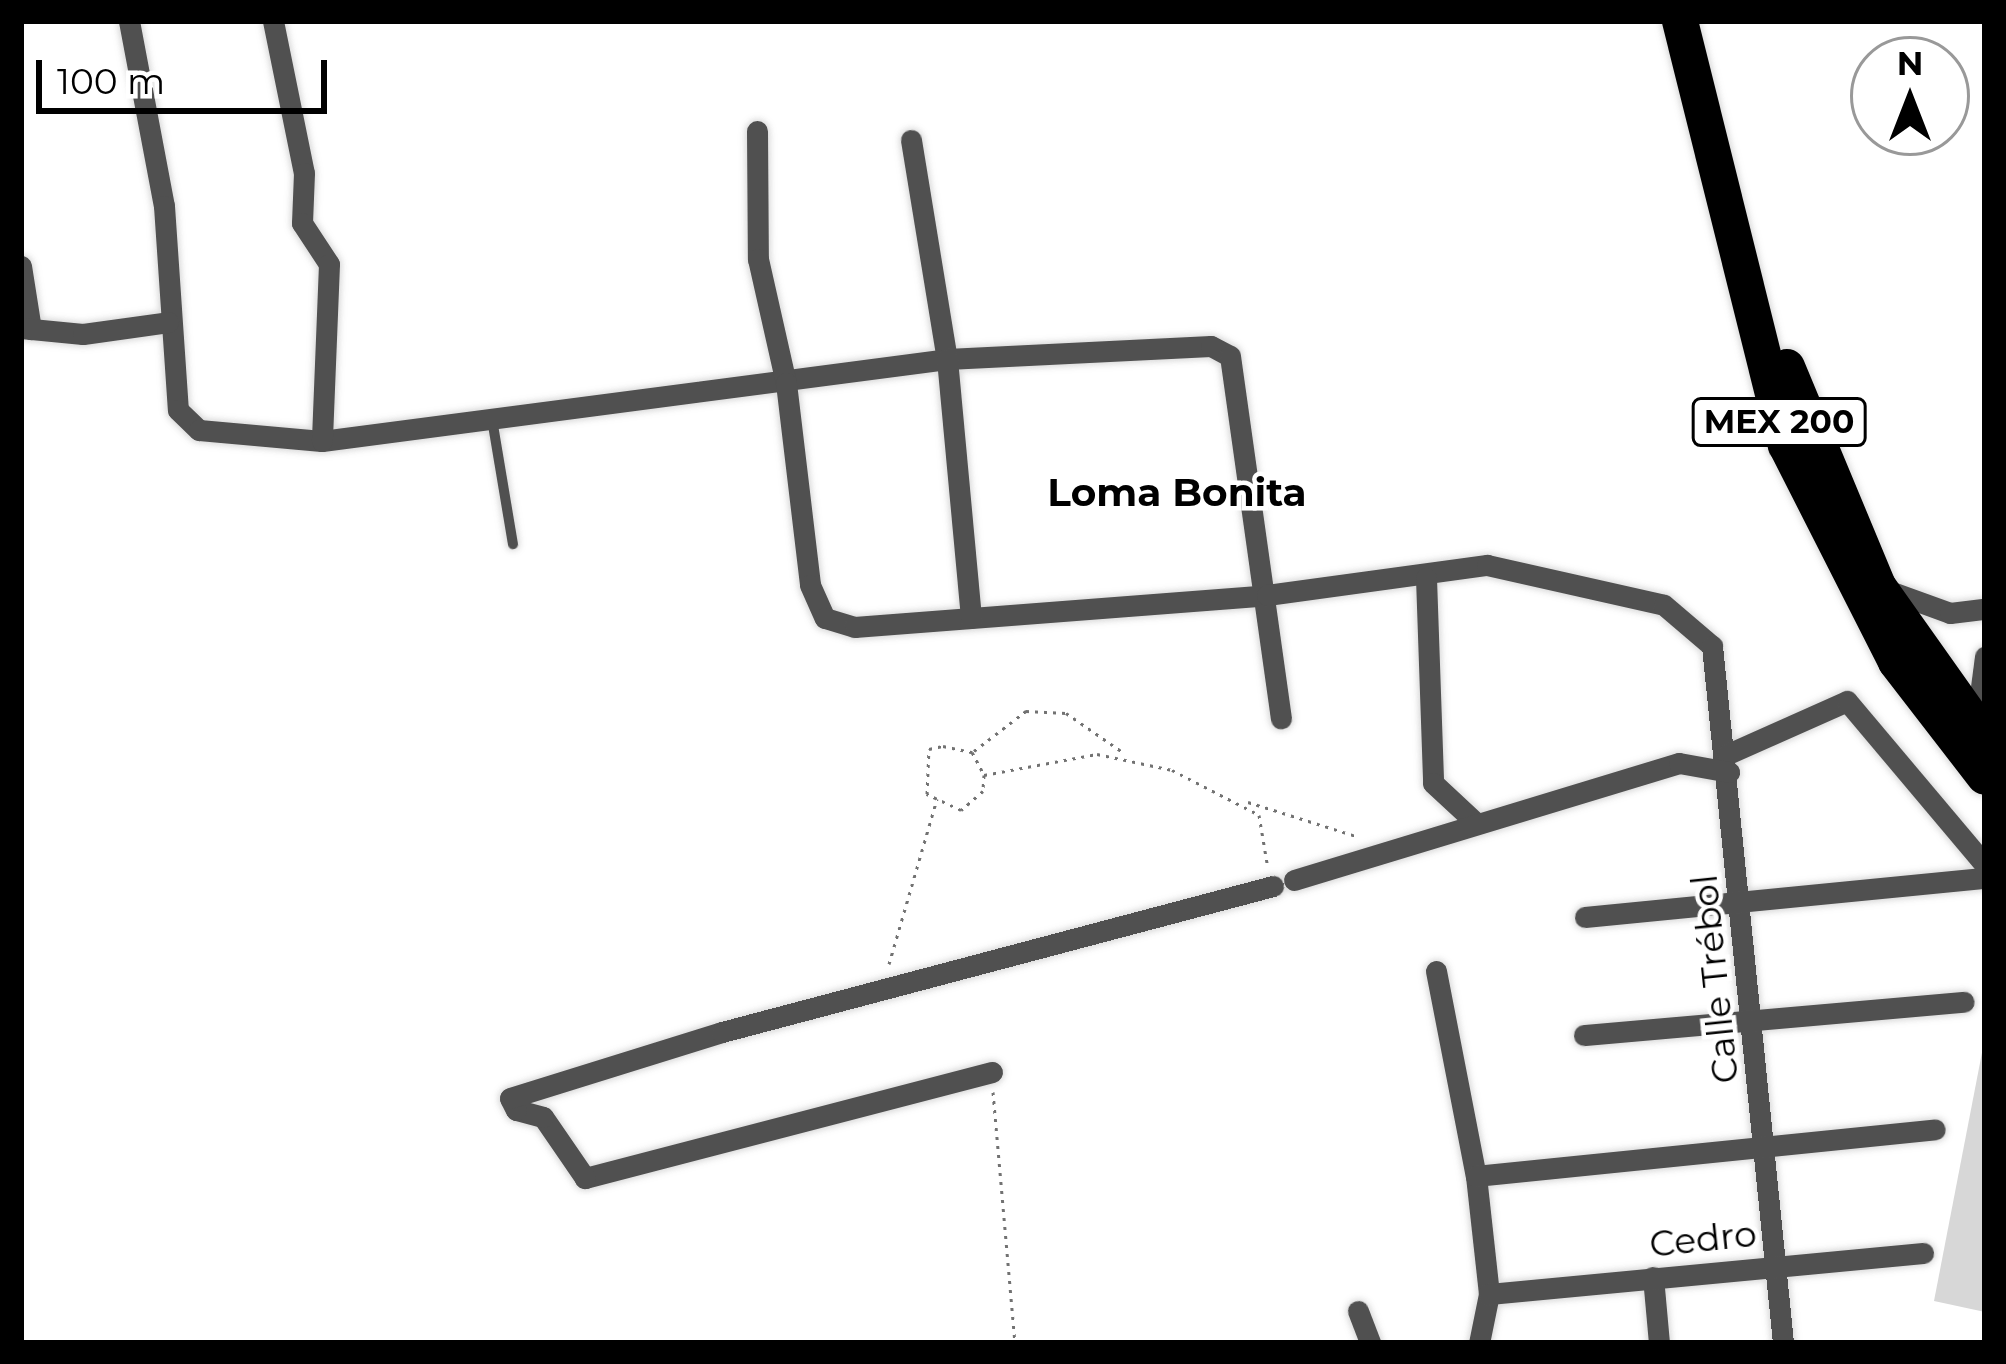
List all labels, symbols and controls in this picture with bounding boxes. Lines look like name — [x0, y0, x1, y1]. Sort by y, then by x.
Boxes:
scale bar — [42, 36, 333, 110]
north arrow — [1850, 36, 1970, 156]
text: N — [1897, 43, 1923, 83]
text: 100 m — [57, 59, 165, 103]
road number: MEX 200 — [1689, 395, 1869, 449]
district label: Loma Bonita — [1047, 469, 1307, 515]
street label: Calle Trébol — [1683, 873, 1747, 1085]
street label: Cedro — [1647, 1212, 1759, 1266]

